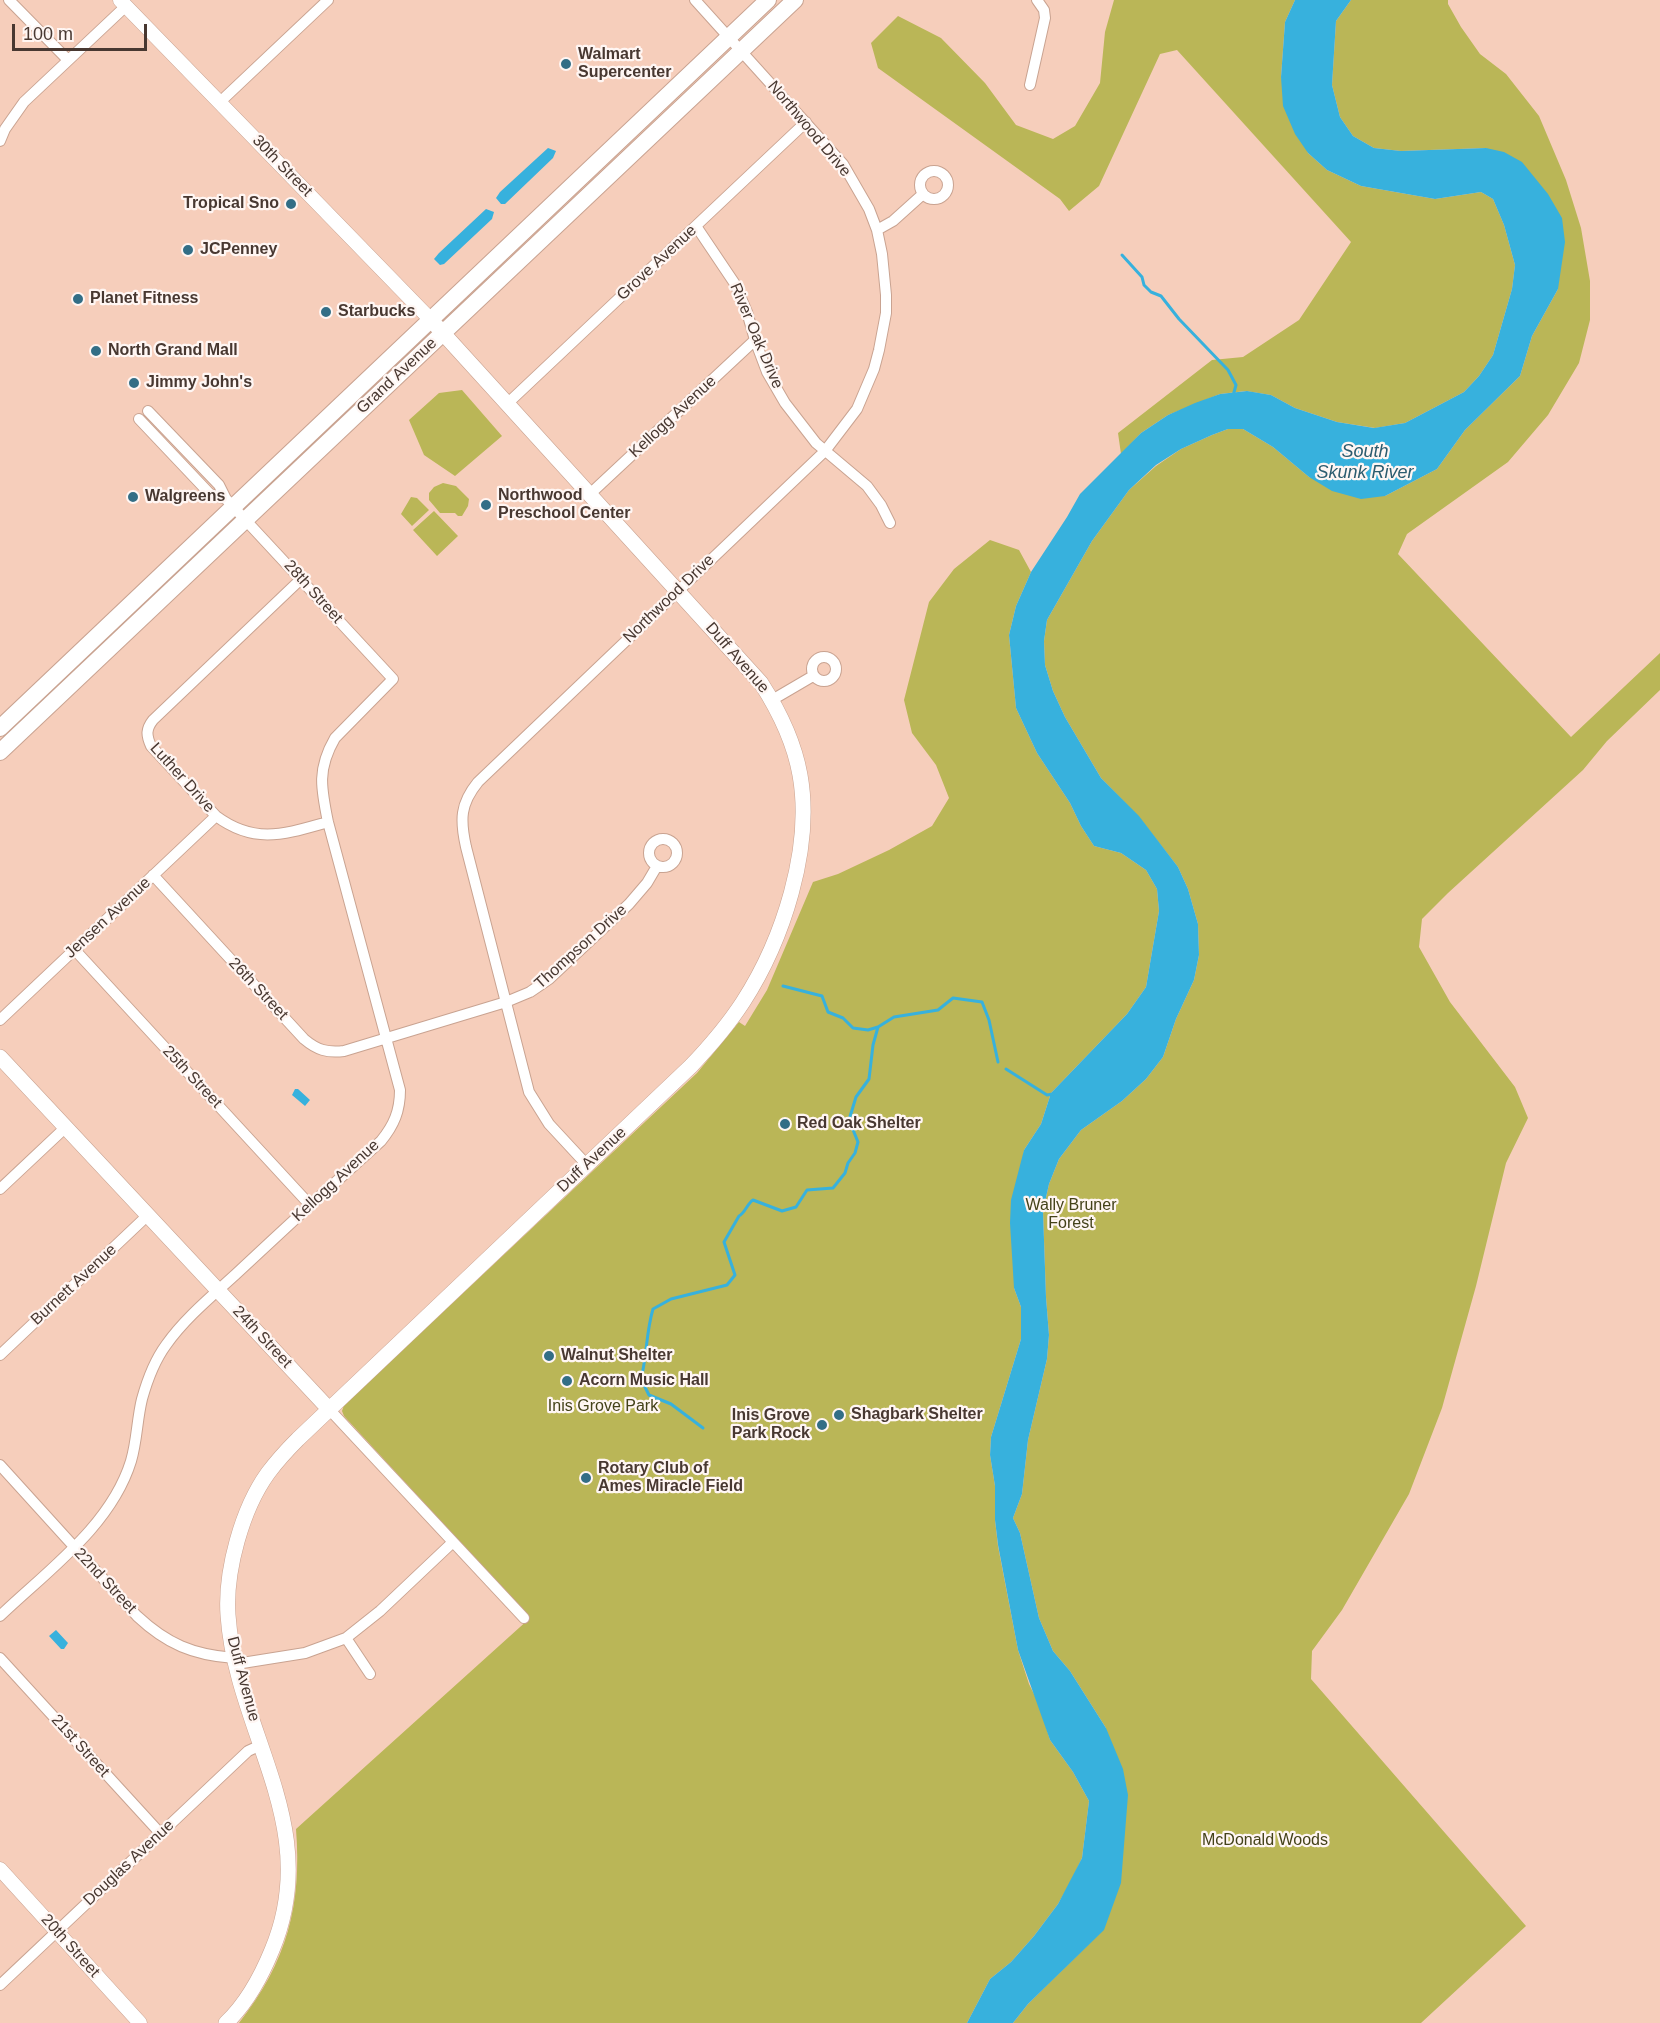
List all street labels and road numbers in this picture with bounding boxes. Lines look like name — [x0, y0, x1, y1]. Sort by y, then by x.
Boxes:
street label: Northwood Drive — [763, 77, 855, 181]
street label: 30th Street — [248, 131, 316, 201]
street label: Grove Avenue — [613, 221, 701, 305]
street label: River Oak Drive — [725, 280, 787, 392]
street label: Grand Avenue — [353, 334, 441, 418]
street label: Kellogg Avenue — [626, 372, 720, 462]
street label: Northwood Drive — [619, 551, 719, 647]
street label: 28th Street — [280, 556, 346, 628]
street label: Duff Avenue — [701, 619, 773, 697]
street label: Luther Drive — [146, 739, 218, 817]
street label: Jensen Avenue — [61, 873, 155, 963]
street label: Thompson Drive — [531, 901, 631, 993]
street label: 26th Street — [224, 954, 292, 1024]
street label: 25th Street — [158, 1042, 226, 1112]
street label: Duff Avenue — [553, 1123, 631, 1197]
street label: Kellogg Avenue — [289, 1136, 383, 1226]
street label: Burnett Avenue — [27, 1240, 121, 1330]
street label: 24th Street — [228, 1302, 296, 1372]
street label: 22nd Street — [70, 1544, 140, 1618]
street label: Duff Avenue — [222, 1634, 264, 1724]
street label: 21st Street — [47, 1711, 113, 1781]
street label: Douglas Avenue — [80, 1816, 178, 1910]
street label: 20th Street — [37, 1910, 103, 1982]

